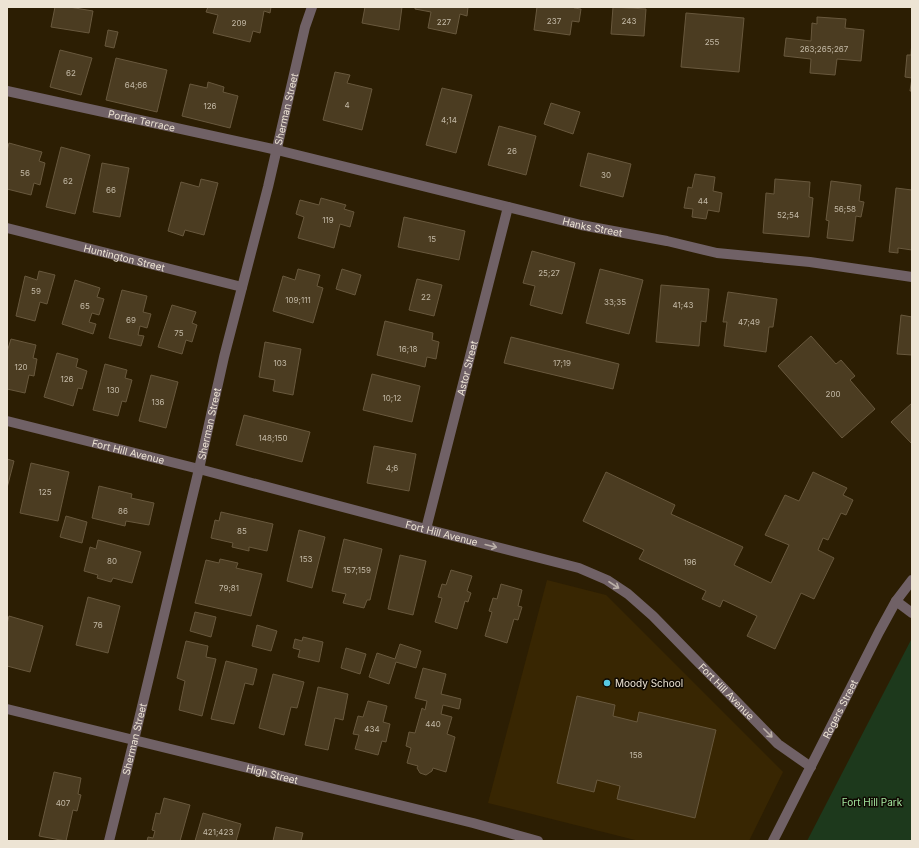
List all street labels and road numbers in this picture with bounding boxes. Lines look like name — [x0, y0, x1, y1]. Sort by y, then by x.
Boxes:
street label: Sherman Street — [272, 71, 300, 146]
street label: Porter Terrace — [107, 107, 177, 134]
street label: Hanks Street — [561, 215, 624, 239]
street label: Huntington Street — [83, 242, 167, 274]
street label: Astor Street — [454, 339, 480, 397]
street label: Sherman Street — [195, 386, 223, 461]
street label: Fort Hill Avenue — [91, 436, 166, 466]
street label: Fort Hill Avenue — [404, 518, 479, 548]
street label: Fort Hill Avenue — [696, 661, 757, 722]
street label: Rogers Street — [820, 677, 860, 740]
street label: Sherman Street — [120, 701, 149, 776]
street label: High Street — [245, 762, 300, 786]

